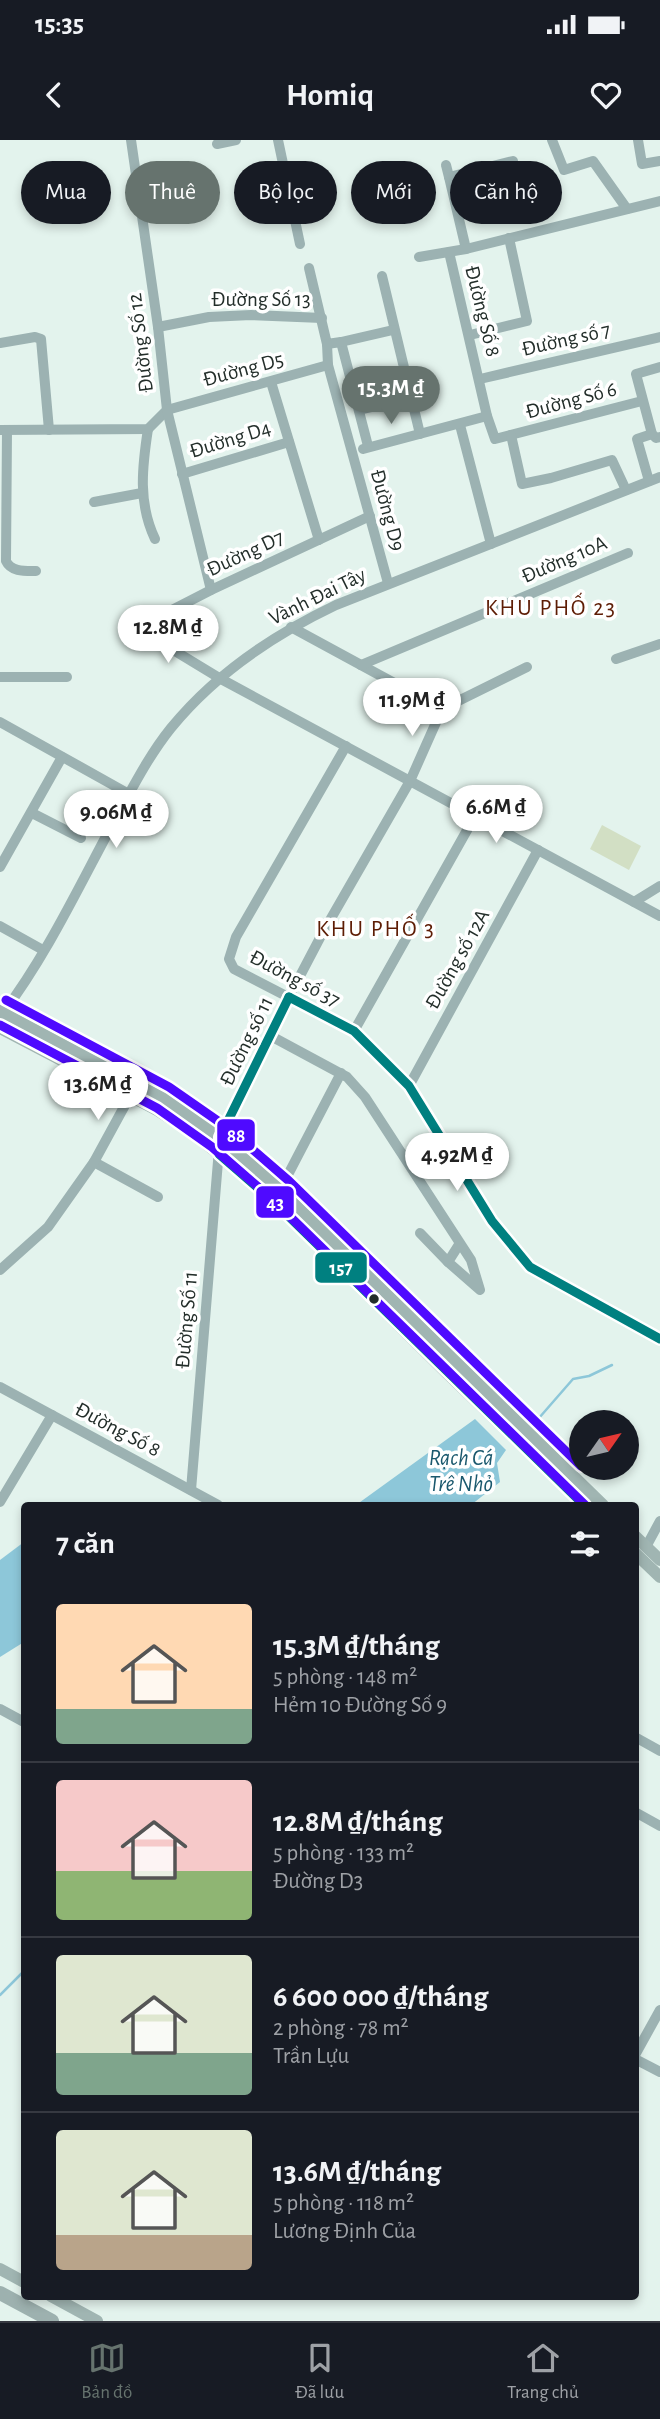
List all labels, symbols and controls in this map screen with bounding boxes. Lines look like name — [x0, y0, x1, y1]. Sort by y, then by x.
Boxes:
text: 15:35 — [35, 11, 84, 37]
icon: back — [35, 76, 73, 114]
icon: heart — [587, 76, 625, 114]
text: Homiq — [286, 79, 374, 111]
chip: Mua — [21, 161, 111, 224]
chip: Thuê — [125, 161, 220, 224]
chip: Bộ lọc — [234, 161, 337, 224]
chip: Mới — [351, 161, 436, 224]
chip: Căn hộ — [450, 161, 562, 224]
street label: Đường Số 8 — [461, 263, 504, 359]
street label: Đường Số 13 — [211, 289, 311, 310]
street label: Đường Số 12 — [124, 292, 157, 394]
street label: Đường số 7 — [520, 319, 613, 360]
street label: Đường D5 — [201, 349, 286, 390]
pin: 15.3M ₫ — [326, 366, 456, 426]
text: 15.3M ₫ — [358, 377, 424, 400]
street label: Đường Số 6 — [523, 378, 619, 423]
street label: Đường D4 — [187, 417, 273, 462]
street label: Đường D9 — [367, 467, 408, 553]
street label: Đường D7 — [203, 526, 287, 580]
street label: Đường 10A — [518, 532, 610, 587]
street label: Vành Đai Tây — [265, 564, 369, 629]
district label: KHU PHỐ 23 — [485, 592, 617, 620]
pin: 12.8M ₫ — [103, 606, 233, 665]
text: 12.8M ₫ — [134, 616, 202, 639]
pin: 11.9M ₫ — [347, 678, 477, 738]
text: 11.9M ₫ — [379, 689, 445, 712]
pin: 6.6M ₫ — [439, 786, 553, 845]
pin: 9.06M ₫ — [51, 790, 181, 850]
text: 6.6M ₫ — [466, 796, 526, 819]
text: 9.06M ₫ — [80, 801, 152, 824]
street label: Đường số 12A — [421, 906, 493, 1013]
district label: KHU PHỐ 3 — [316, 913, 436, 941]
street label: Đường số 37 — [246, 946, 344, 1011]
street label: Đường số 11 — [216, 993, 277, 1089]
pin: 13.6M ₫ — [33, 1062, 163, 1122]
text: 13.6M ₫ — [64, 1073, 132, 1096]
line badge: 88 — [216, 1118, 256, 1152]
text: 88 — [227, 1127, 245, 1146]
pin: 4.92M ₫ — [392, 1133, 522, 1193]
text: 4.92M ₫ — [421, 1144, 493, 1167]
line badge: 43 — [255, 1185, 295, 1219]
text: 43 — [266, 1194, 284, 1213]
line badge: 157 — [314, 1251, 368, 1284]
text: 157 — [329, 1259, 353, 1278]
street label: Đường Số 11 — [172, 1270, 201, 1370]
unlabelled marker — [367, 1292, 381, 1306]
street label: Đường Số 8 — [72, 1398, 164, 1461]
north arrow — [569, 1410, 639, 1480]
map controls — [569, 1410, 639, 1480]
water label: Rạch Cá Trê Nhỏ — [429, 1447, 493, 1496]
icon: filters — [566, 1525, 604, 1563]
text: 7 căn — [56, 1529, 115, 1559]
text: 15.3M ₫/tháng — [273, 1631, 439, 1661]
icon: home — [112, 1632, 196, 1716]
text: 5 phòng · 148 m² — [273, 1666, 417, 1689]
text: Hẻm 10 Đường Số 9 — [273, 1694, 447, 1717]
text: 12.8M ₫/tháng — [273, 1807, 442, 1837]
icon: home — [112, 1808, 196, 1892]
text: 5 phòng · 133 m² — [273, 1842, 414, 1865]
text: Đường D3 — [273, 1870, 363, 1893]
text: 6 600 000 ₫/tháng — [273, 1982, 488, 2012]
icon: home — [112, 1983, 196, 2067]
text: 2 phòng · 78 m² — [273, 2017, 409, 2040]
text: Trần Lựu — [273, 2045, 349, 2068]
text: 13.6M ₫/tháng — [273, 2157, 441, 2187]
icon: home — [112, 2158, 196, 2242]
text: 5 phòng · 118 m² — [273, 2192, 414, 2215]
text: Lương Định Của — [273, 2220, 416, 2243]
tab: Bản đồ — [81, 2339, 132, 2404]
tab: Đã lưu — [295, 2339, 344, 2404]
tab: Trang chủ — [507, 2339, 579, 2404]

